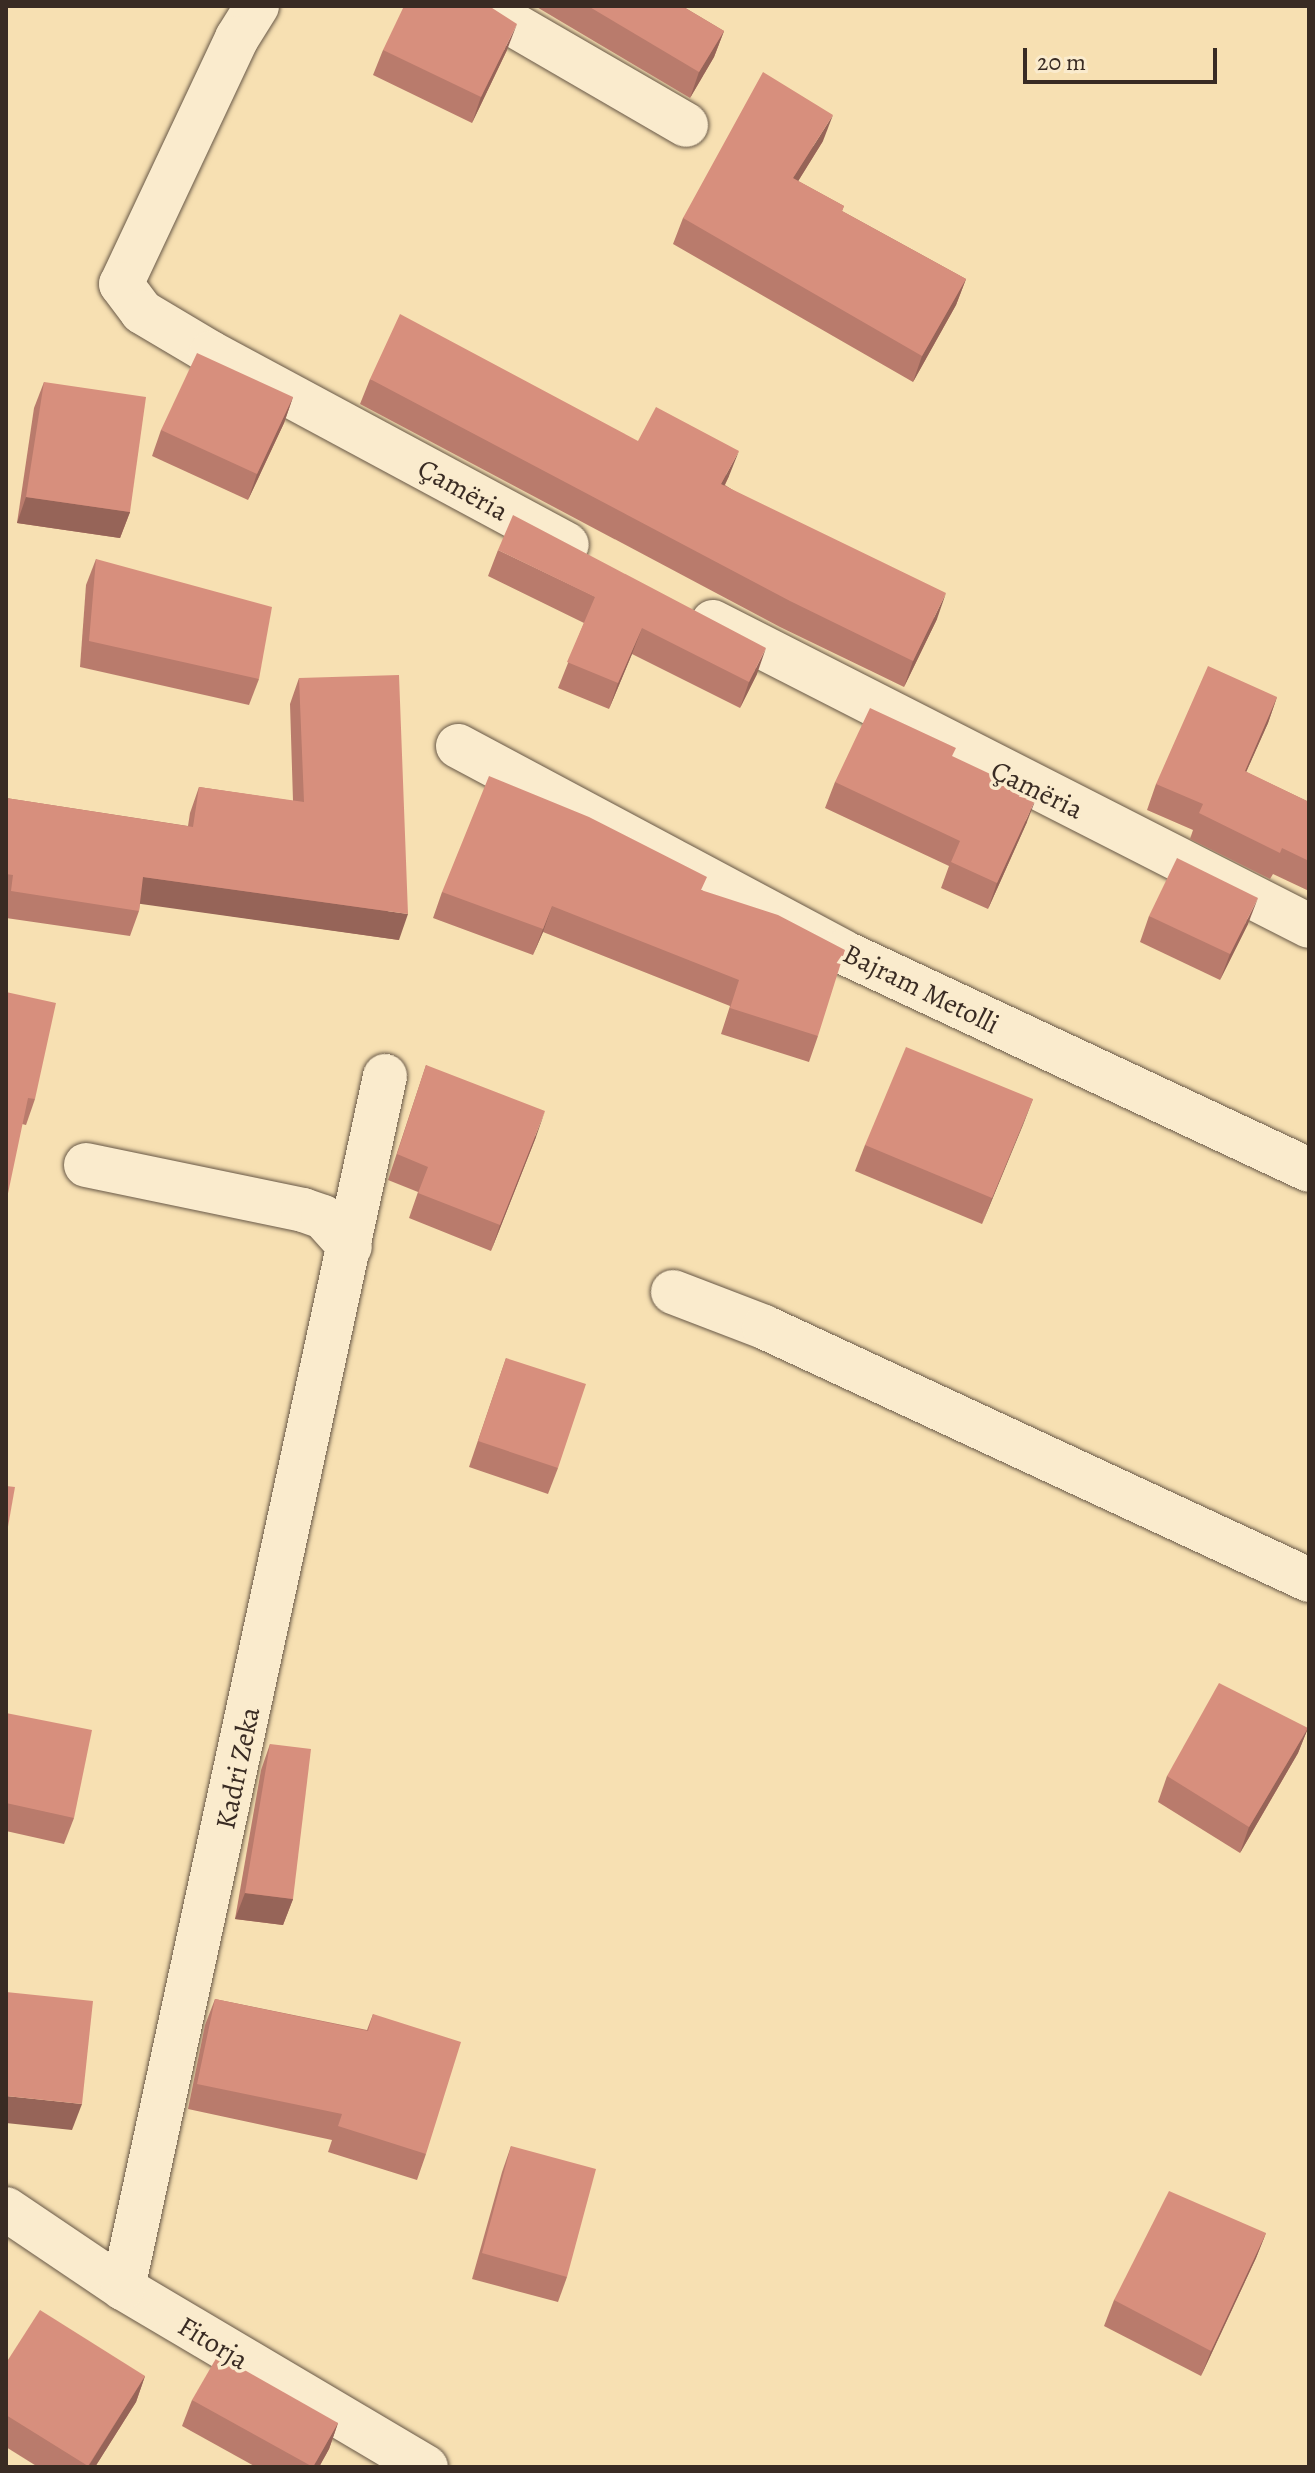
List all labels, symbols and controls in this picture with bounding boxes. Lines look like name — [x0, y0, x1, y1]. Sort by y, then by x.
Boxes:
scale bar — [1027, 32, 1221, 82]
text: 20 m — [1037, 46, 1086, 78]
street label: Çamëria — [412, 452, 514, 528]
street label: Çamëria — [986, 753, 1088, 827]
street label: Bajram Metolli — [837, 937, 1005, 1041]
street label: Kadri Zeka — [209, 1704, 267, 1832]
street label: Fitorja — [172, 2309, 254, 2377]

